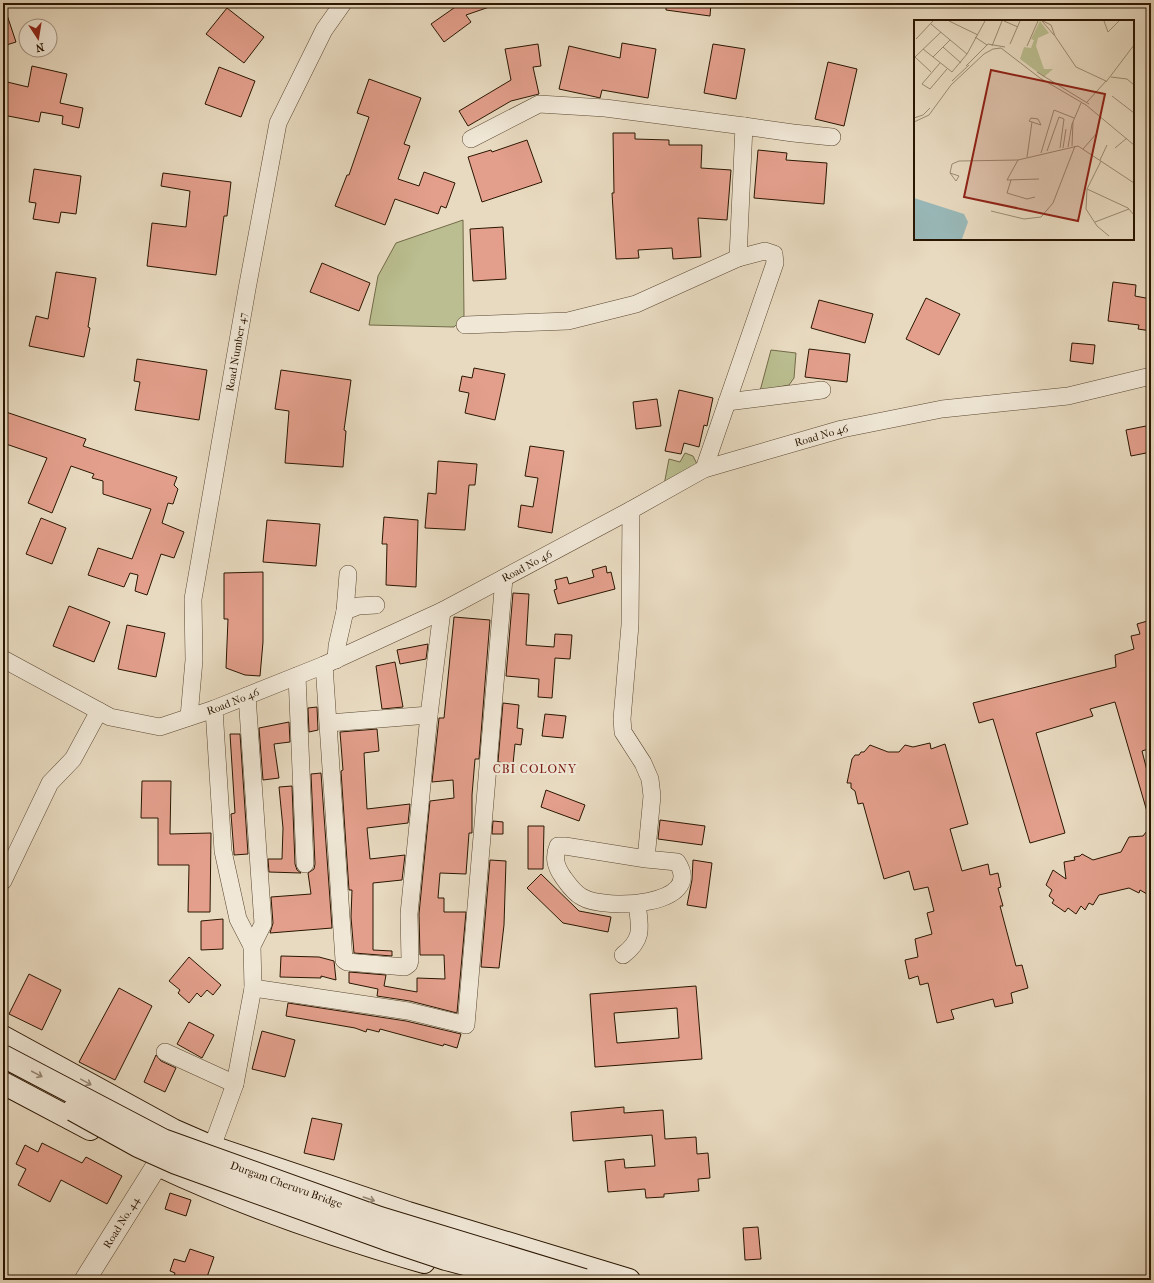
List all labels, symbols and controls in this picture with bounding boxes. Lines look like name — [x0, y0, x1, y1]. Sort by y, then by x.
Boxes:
north arrow — [18, 18, 58, 58]
inset map — [914, 20, 1134, 240]
text: N — [34, 40, 45, 55]
street label: Road Number 47 — [223, 311, 249, 393]
street label: Road No 46 — [793, 421, 849, 449]
street label: Road No 46 — [499, 547, 554, 584]
street label: Road No 46 — [205, 685, 261, 717]
district label: CBI COLONY — [493, 762, 577, 776]
one-way arrow — [31, 1071, 43, 1079]
one-way arrow — [80, 1079, 92, 1087]
street label: Durgam Cheruvu Bridge — [229, 1158, 345, 1211]
street label: Road No. 44 — [100, 1194, 142, 1250]
one-way arrow — [362, 1196, 374, 1204]

